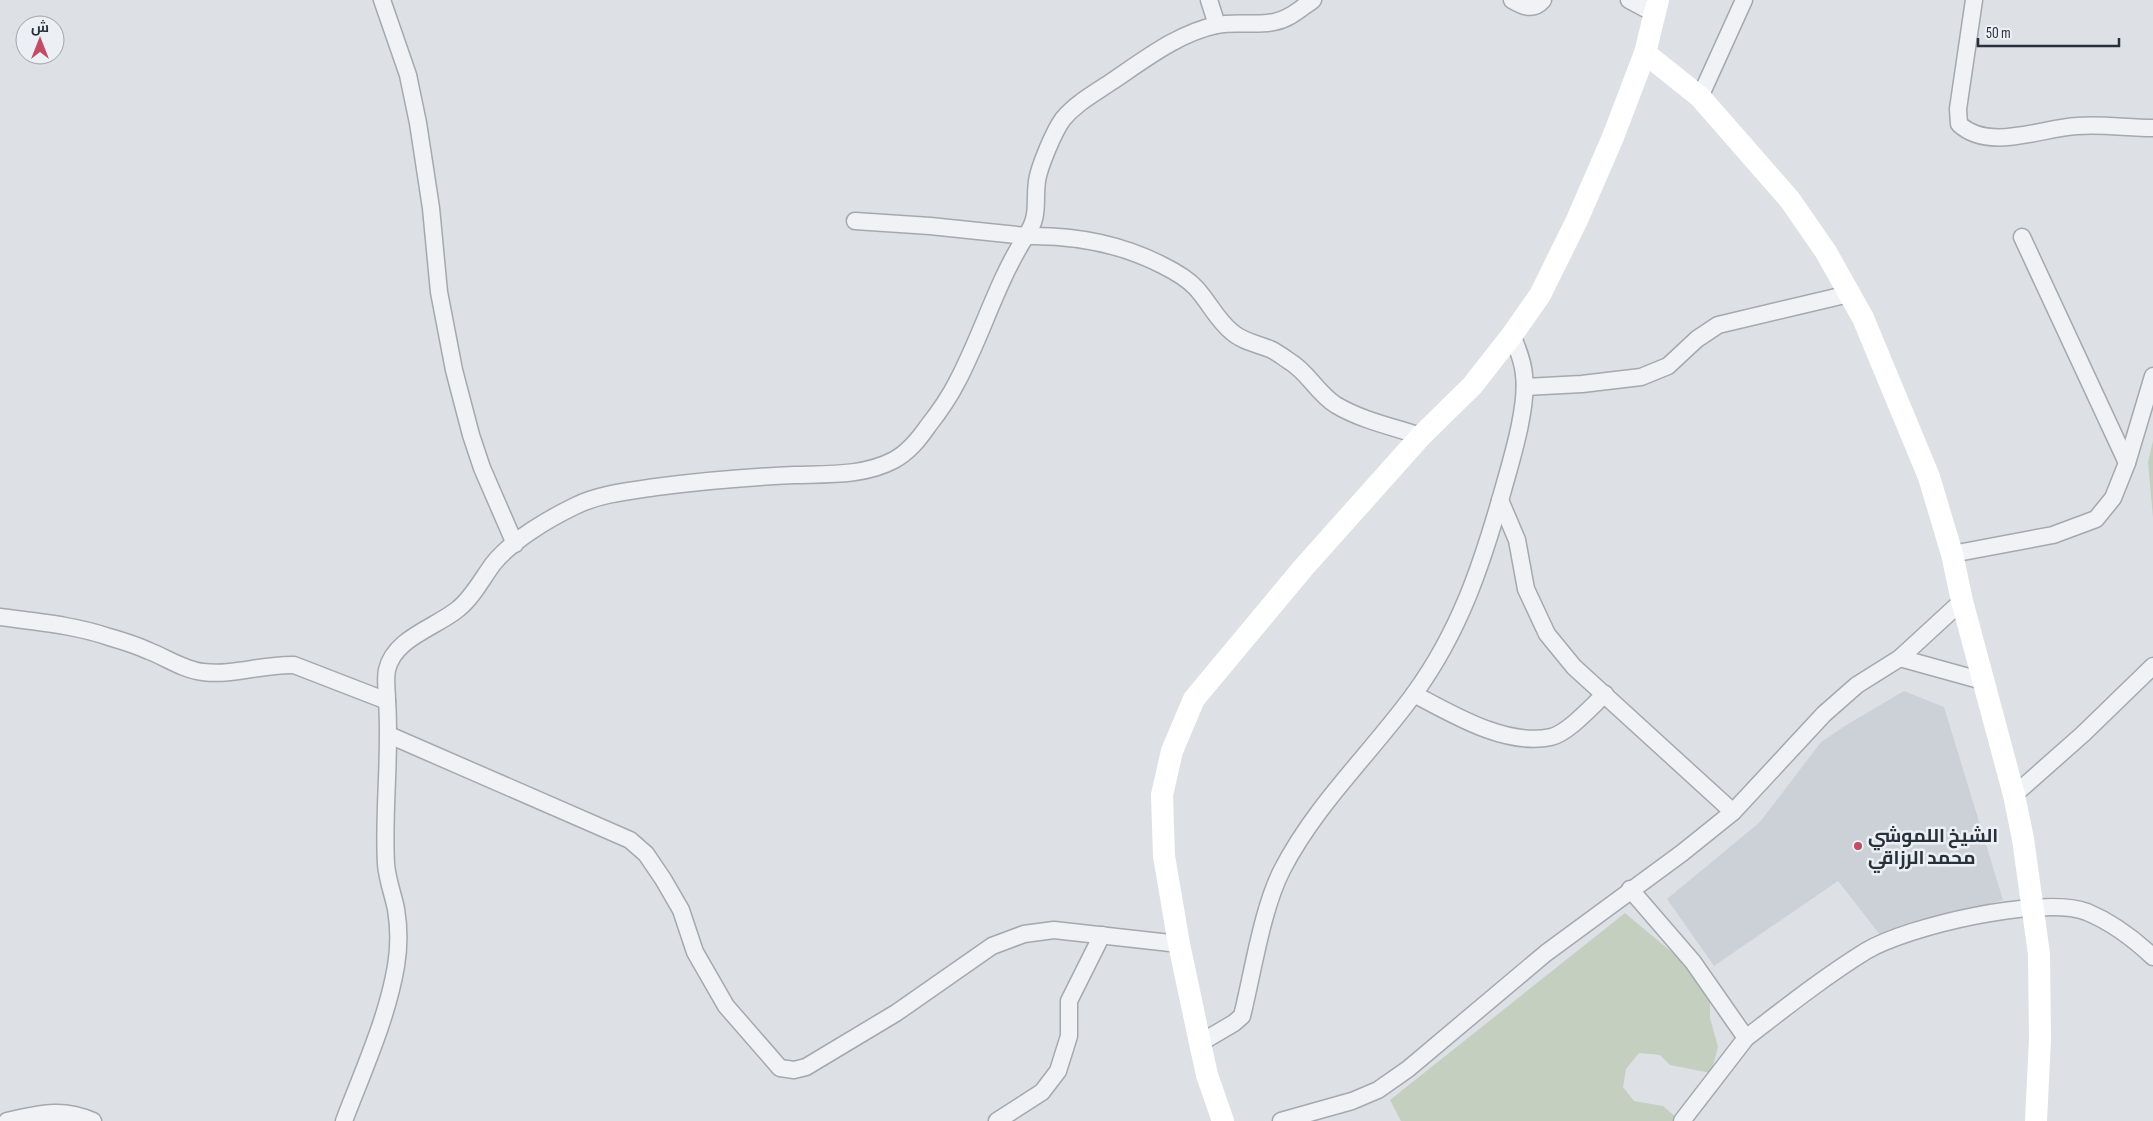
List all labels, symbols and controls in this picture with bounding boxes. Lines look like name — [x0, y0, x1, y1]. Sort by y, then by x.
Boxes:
north arrow — [15, 15, 65, 65]
scale bar — [1978, 15, 2119, 47]
text: ش — [31, 19, 49, 36]
text: 50 m — [1986, 24, 2011, 43]
place label: الشيخ اللموشي محمد الرزاقي — [1868, 825, 1998, 873]
marker: الشيخ اللموشي محمد الرزاقي — [1852, 840, 1864, 852]

